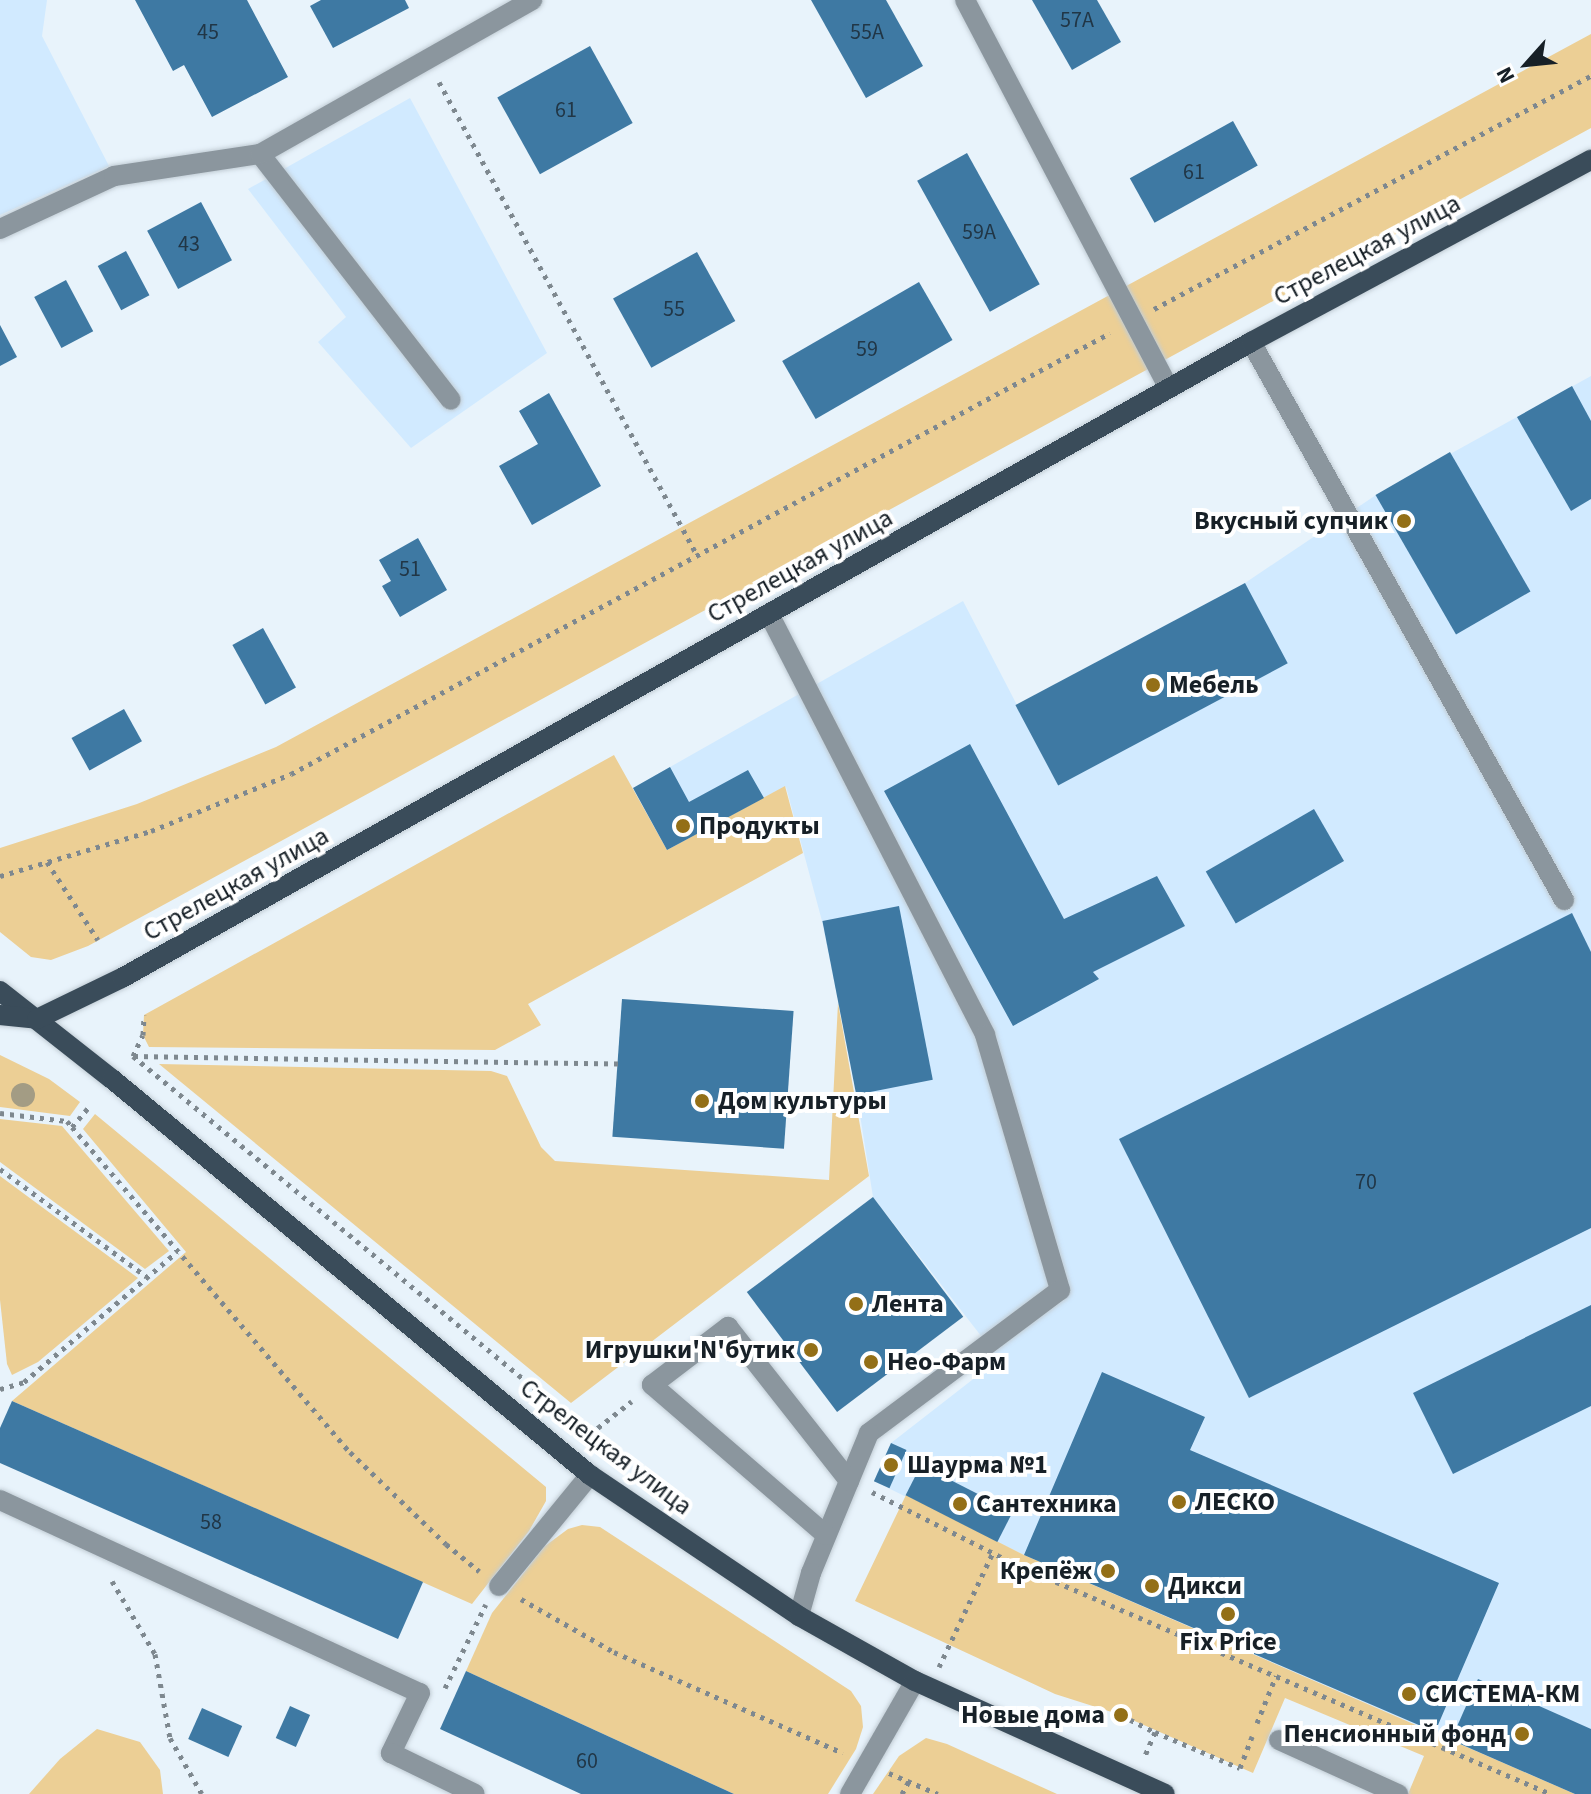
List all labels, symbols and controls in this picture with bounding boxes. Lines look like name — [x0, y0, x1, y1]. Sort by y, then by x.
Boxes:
house number: 57А — [1060, 8, 1094, 34]
house number: 45 — [197, 20, 219, 46]
house number: 55А — [850, 20, 884, 46]
north arrow — [1487, 24, 1567, 104]
text: N — [1488, 61, 1523, 89]
house number: 61 — [555, 98, 577, 124]
house number: 61 — [1183, 160, 1205, 186]
street label: Стрелецкая улица — [1268, 188, 1466, 312]
house number: 59А — [962, 220, 996, 246]
house number: 43 — [178, 232, 200, 258]
house number: 55 — [663, 297, 685, 323]
house number: 59 — [856, 337, 878, 363]
street label: Стрелецкая улица — [702, 502, 898, 630]
place label: Вкусный супчик — [1194, 505, 1388, 537]
marker: Вкусный супчик — [1395, 512, 1413, 530]
house number: 51 — [399, 557, 421, 583]
place label: Мебель — [1169, 669, 1259, 701]
marker: Мебель — [1144, 676, 1162, 694]
place label: Продукты — [699, 810, 820, 842]
marker: Продукты — [674, 817, 692, 835]
street label: Стрелецкая улица — [138, 820, 334, 948]
place label: Дом культуры — [718, 1085, 887, 1117]
marker: Дом культуры — [693, 1092, 711, 1110]
house number: 70 — [1355, 1170, 1377, 1196]
place label: Лента — [872, 1288, 944, 1320]
marker: Лента — [847, 1295, 865, 1313]
place label: Игрушки'N'бутик — [585, 1334, 795, 1366]
marker: Игрушки'N'бутик — [802, 1341, 820, 1359]
place label: Нео-Фарм — [887, 1346, 1006, 1378]
marker: Нео-Фарм — [862, 1353, 880, 1371]
street label: Стрелецкая улица — [514, 1372, 698, 1522]
place label: Шаурма №1 — [907, 1449, 1048, 1481]
marker: Шаурма №1 — [882, 1456, 900, 1474]
place label: ЛЕСКО — [1195, 1486, 1275, 1518]
place label: Сантехника — [976, 1488, 1117, 1520]
marker: ЛЕСКО — [1170, 1493, 1188, 1511]
marker: Сантехника — [951, 1495, 969, 1513]
house number: 58 — [200, 1510, 222, 1536]
place label: Крепёж — [1000, 1555, 1092, 1587]
marker: Крепёж — [1099, 1562, 1117, 1580]
place label: Дикси — [1168, 1570, 1242, 1602]
marker: Дикси — [1143, 1577, 1161, 1595]
marker: Fix Price — [1219, 1605, 1237, 1623]
place label: Fix Price — [1179, 1626, 1277, 1658]
place label: СИСТЕМА-КМ — [1425, 1678, 1580, 1710]
marker: СИСТЕМА-КМ — [1400, 1685, 1418, 1703]
place label: Новые дома — [961, 1699, 1105, 1731]
marker: Новые дома — [1112, 1706, 1130, 1724]
place label: Пенсионный фонд — [1284, 1718, 1506, 1750]
marker: Пенсионный фонд — [1513, 1725, 1531, 1743]
house number: 60 — [576, 1749, 598, 1775]

